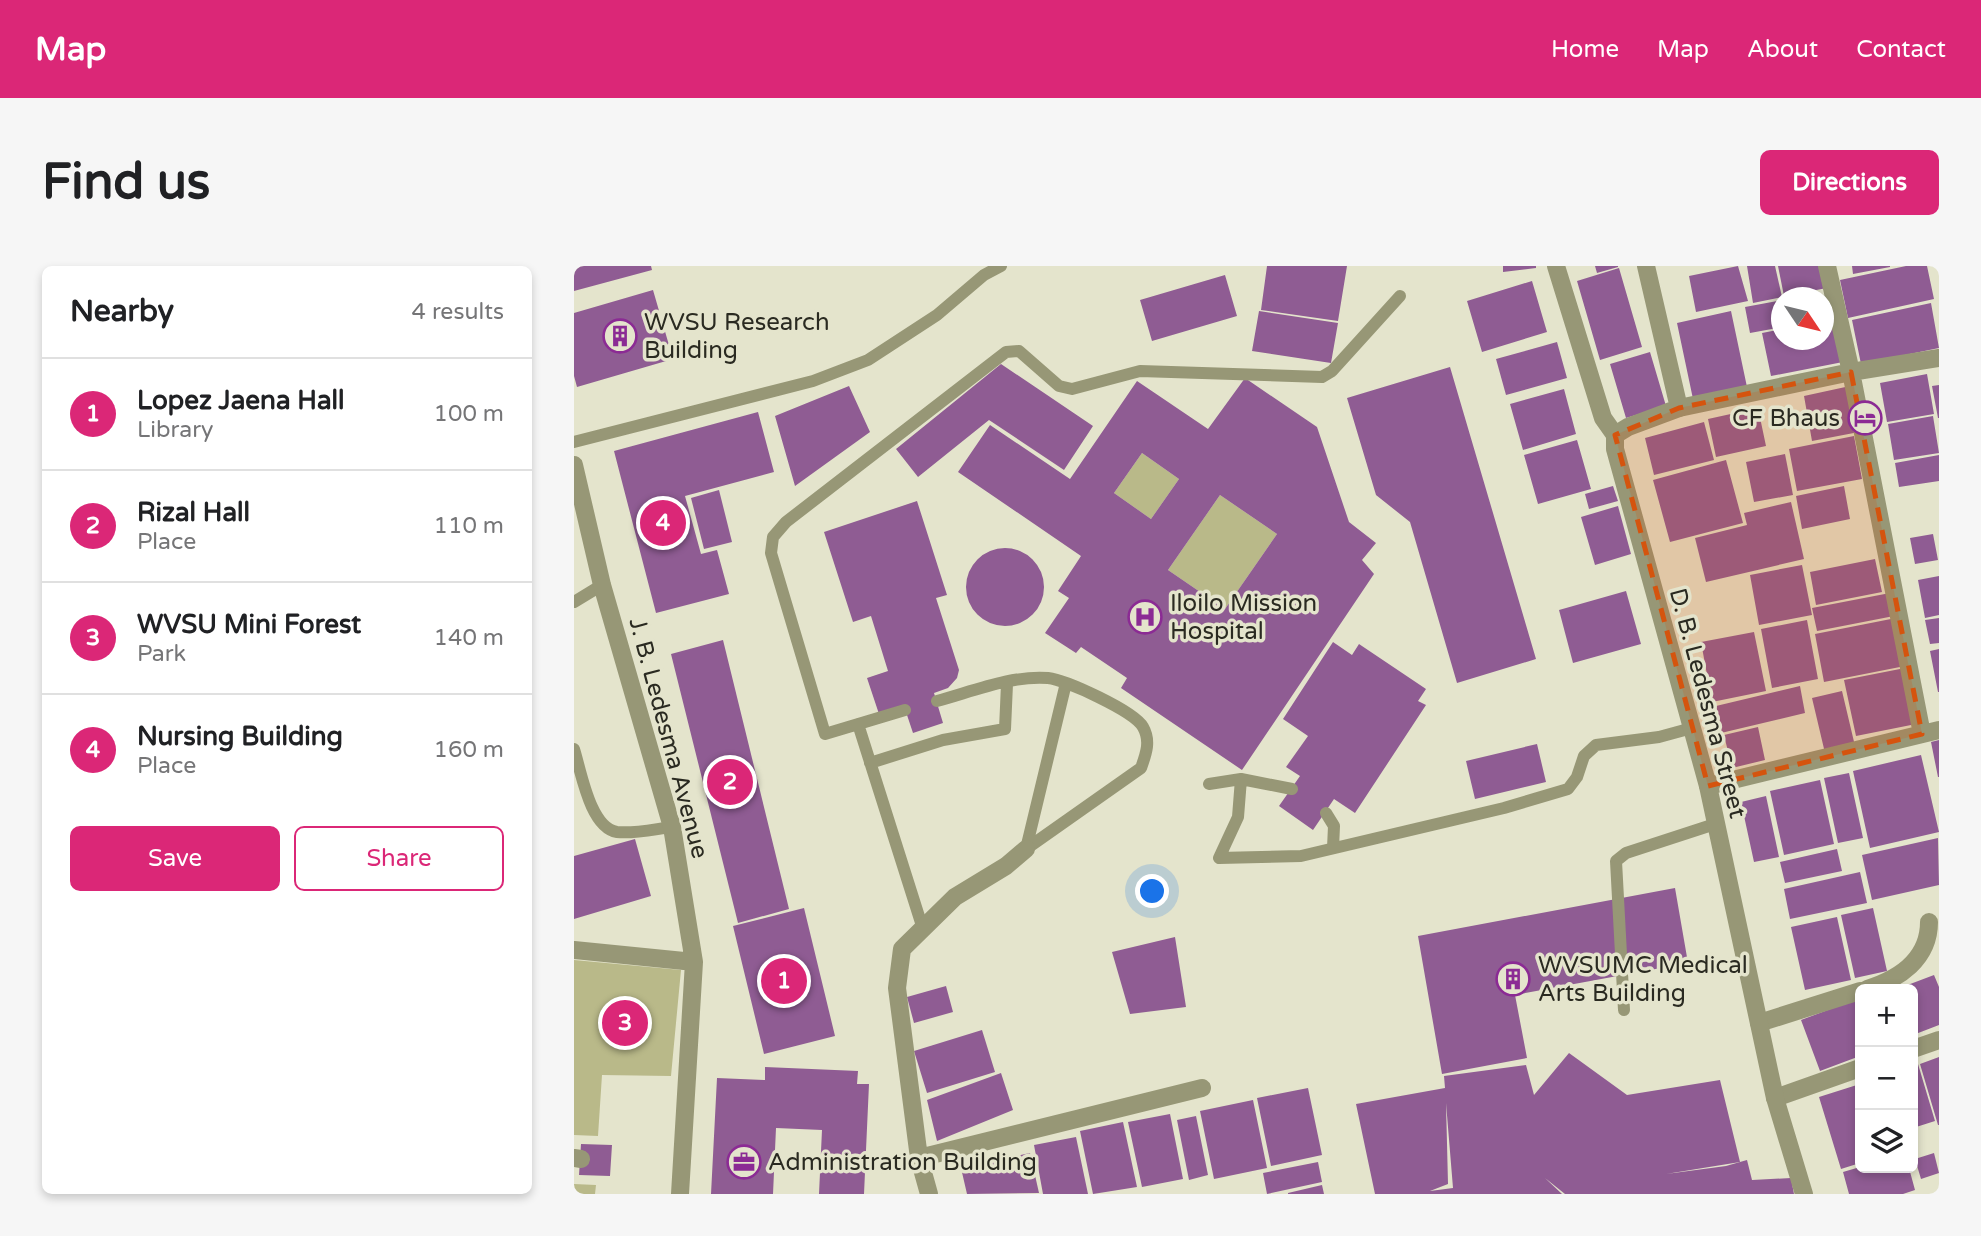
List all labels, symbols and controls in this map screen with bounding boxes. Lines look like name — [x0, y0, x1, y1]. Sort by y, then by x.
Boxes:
text: Map — [35, 30, 106, 69]
text: Home — [1551, 35, 1619, 64]
text: Map — [1657, 35, 1709, 64]
text: About — [1747, 35, 1818, 64]
text: Contact — [1856, 35, 1946, 64]
button: Directions — [1760, 150, 1939, 215]
text: Find us — [42, 153, 210, 212]
north arrow — [1771, 287, 1834, 350]
text: Nearby — [70, 293, 174, 330]
text: 4 results — [411, 298, 504, 326]
place label: WVSU Research Building — [644, 308, 830, 365]
building icon: WVSU Research Building — [601, 317, 639, 355]
text: Lopez Jaena Hall — [137, 385, 344, 416]
hotel icon: CF Bhaus — [1846, 399, 1884, 437]
text: 1 — [86, 400, 100, 428]
text: 100 m — [434, 400, 504, 428]
place label: CF Bhaus — [1732, 404, 1840, 433]
text: Library — [137, 416, 213, 444]
text: Rizal Hall — [137, 497, 250, 528]
pin: 4 — [640, 497, 686, 549]
text: 2 — [86, 512, 100, 540]
text: 110 m — [434, 512, 504, 540]
text: Place — [137, 528, 196, 556]
street label: D. B. Ledesma Street — [1663, 585, 1752, 821]
place label: Iloilo Mission Hospital — [1170, 589, 1317, 646]
hospital icon: Iloilo Mission Hospital — [1126, 598, 1164, 636]
text: WVSU Mini Forest — [137, 609, 361, 640]
street label: J. B. Ledesma Avenue — [622, 615, 715, 862]
text: 3 — [86, 624, 100, 652]
text: 140 m — [434, 624, 504, 652]
text: Park — [137, 640, 186, 668]
text: Nursing Building — [137, 721, 343, 752]
text: 4 — [86, 736, 100, 764]
text: 160 m — [434, 736, 504, 764]
text: Place — [137, 752, 196, 780]
pin: 2 — [707, 756, 753, 808]
button: Save — [70, 826, 280, 891]
button: Share — [294, 826, 504, 891]
your location — [1135, 874, 1169, 908]
place label: WVSUMC Medical Arts Building — [1538, 951, 1748, 1008]
pin: 1 — [761, 955, 807, 1007]
building icon: WVSUMC Medical Arts Building — [1494, 960, 1532, 998]
map controls — [1855, 984, 1918, 1173]
button: + — [1855, 984, 1918, 1047]
pin: 3 — [602, 997, 648, 1049]
button: − — [1855, 1047, 1918, 1110]
button: layers — [1855, 1110, 1918, 1173]
office icon: Administration Building — [725, 1143, 763, 1181]
place label: Administration Building — [768, 1148, 1037, 1177]

